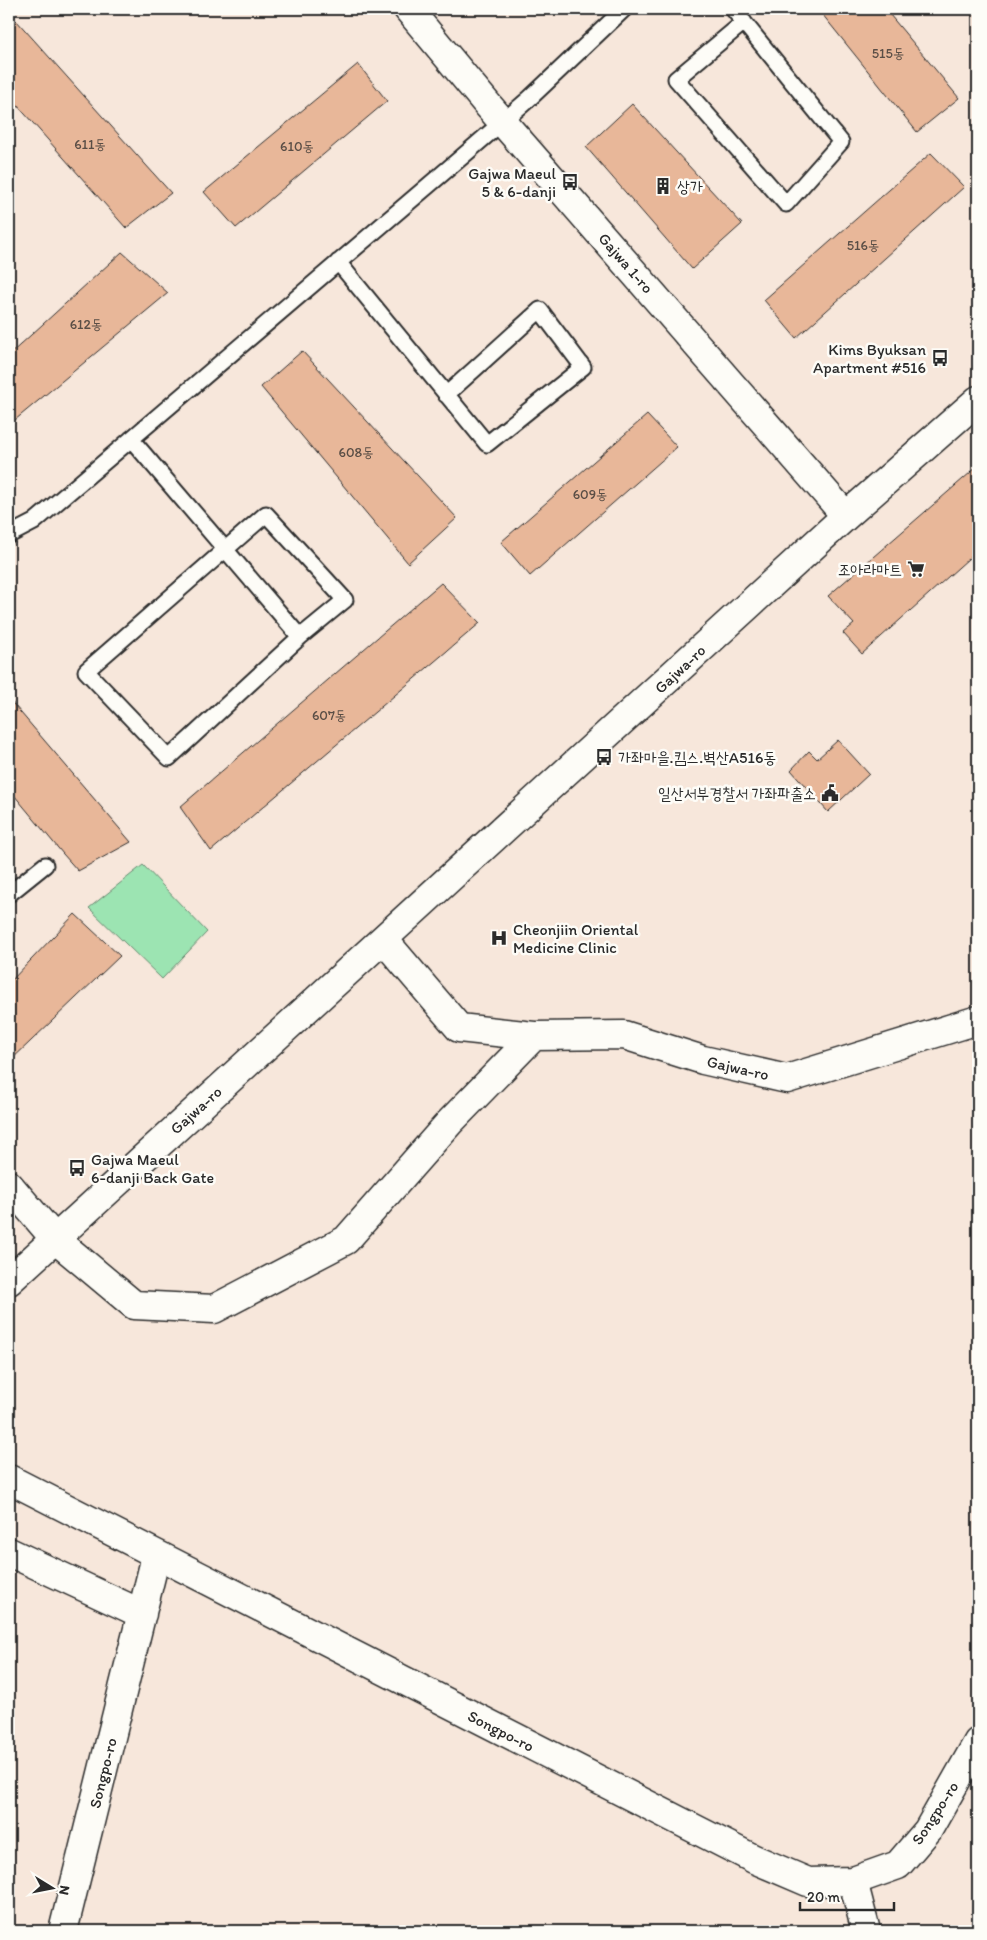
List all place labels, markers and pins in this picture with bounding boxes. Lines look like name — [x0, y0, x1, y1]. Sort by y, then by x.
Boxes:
place label: Gajwa Maeul 5 & 6-danji — [468, 164, 556, 201]
bus stop icon: Gajwa Maeul 5 & 6-danji — [560, 172, 580, 192]
building icon: 상가 — [653, 176, 673, 196]
place label: 상가 — [677, 177, 703, 196]
place label: Kims Byuksan Apartment #516 — [813, 340, 926, 377]
bus stop icon: Kims Byuksan Apartment #516 — [930, 348, 950, 368]
supermarket icon: 조아라마트 — [906, 559, 926, 579]
place label: 조아라마트 — [838, 560, 902, 579]
bus stop icon: 가좌마을.킴스.벽산A516동 — [594, 747, 614, 767]
place label: 가좌마을.킴스.벽산A516동 — [618, 748, 776, 767]
public building icon: 일산서부경찰서 가좌파출소 — [820, 783, 840, 803]
place label: 일산서부경찰서 가좌파출소 — [658, 784, 816, 803]
place label: Cheonjiin Oriental Medicine Clinic — [513, 920, 639, 957]
hospital icon: Cheonjiin Oriental Medicine Clinic — [489, 928, 509, 948]
place label: Gajwa Maeul 6-danji Back Gate — [91, 1150, 214, 1187]
bus stop icon: Gajwa Maeul 6-danji Back Gate — [67, 1158, 87, 1178]

